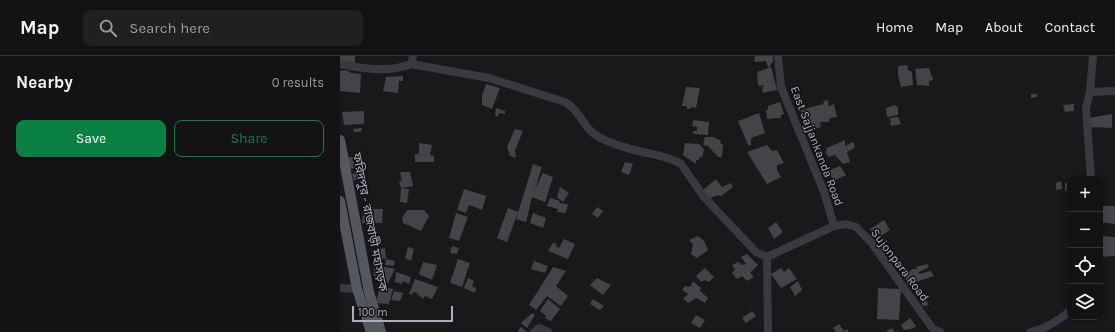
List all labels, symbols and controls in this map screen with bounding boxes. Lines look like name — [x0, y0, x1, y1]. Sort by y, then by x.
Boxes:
search box — [83, 10, 363, 46]
text: Map — [20, 17, 59, 39]
icon: search — [97, 17, 119, 39]
text: Search here — [129, 19, 210, 37]
text: Home — [876, 19, 913, 36]
text: Map — [935, 19, 963, 36]
text: About — [985, 19, 1023, 36]
text: Contact — [1045, 19, 1095, 36]
text: Nearby — [16, 72, 73, 92]
text: 0 results — [272, 75, 324, 90]
street label: East Sajjankanda Road — [788, 84, 846, 208]
button: Save — [16, 120, 166, 157]
button: Share — [174, 120, 324, 157]
street label: ফরিদপুর - রাজবাড়ী মহাসড়ক — [349, 150, 391, 293]
map controls — [1067, 176, 1103, 320]
button: + — [1067, 176, 1103, 212]
button: − — [1067, 212, 1103, 248]
street label: Sujonpara Road — [868, 226, 932, 304]
button: locate — [1067, 248, 1103, 284]
button: layers — [1067, 284, 1103, 320]
scale bar — [352, 304, 453, 323]
text: 100 m — [358, 306, 388, 319]

